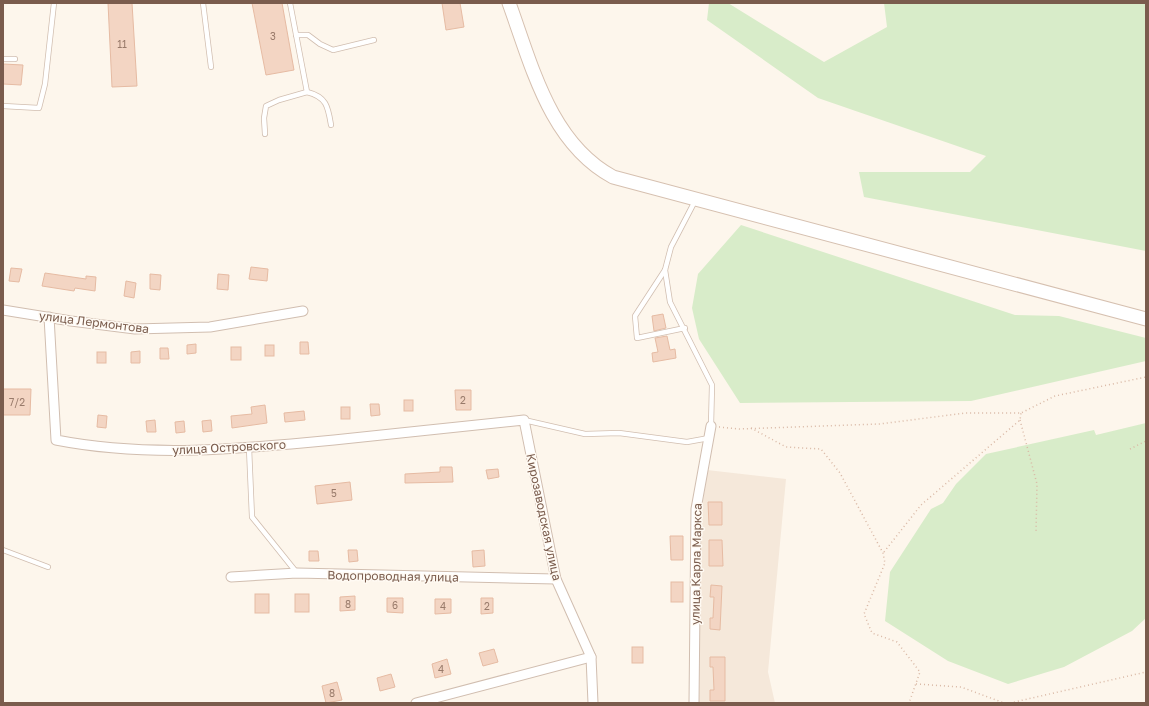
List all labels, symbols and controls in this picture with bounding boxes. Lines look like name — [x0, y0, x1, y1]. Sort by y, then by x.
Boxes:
house number: 3 — [270, 30, 276, 42]
house number: 11 — [117, 38, 127, 50]
street label: улица Лермонтова — [38, 308, 150, 336]
house number: 2 — [460, 394, 466, 406]
house number: 7/2 — [9, 396, 25, 408]
street label: улица Островского — [172, 437, 286, 457]
street label: Кирозаводская улица — [523, 452, 565, 582]
house number: 5 — [331, 487, 337, 499]
street label: улица Карла Маркса — [687, 503, 705, 625]
street label: Водопроводная улица — [327, 567, 459, 585]
house number: 8 — [345, 598, 351, 610]
house number: 6 — [392, 599, 398, 611]
house number: 4 — [440, 600, 446, 612]
house number: 2 — [484, 600, 490, 612]
house number: 4 — [438, 663, 444, 675]
house number: 8 — [329, 687, 335, 699]

